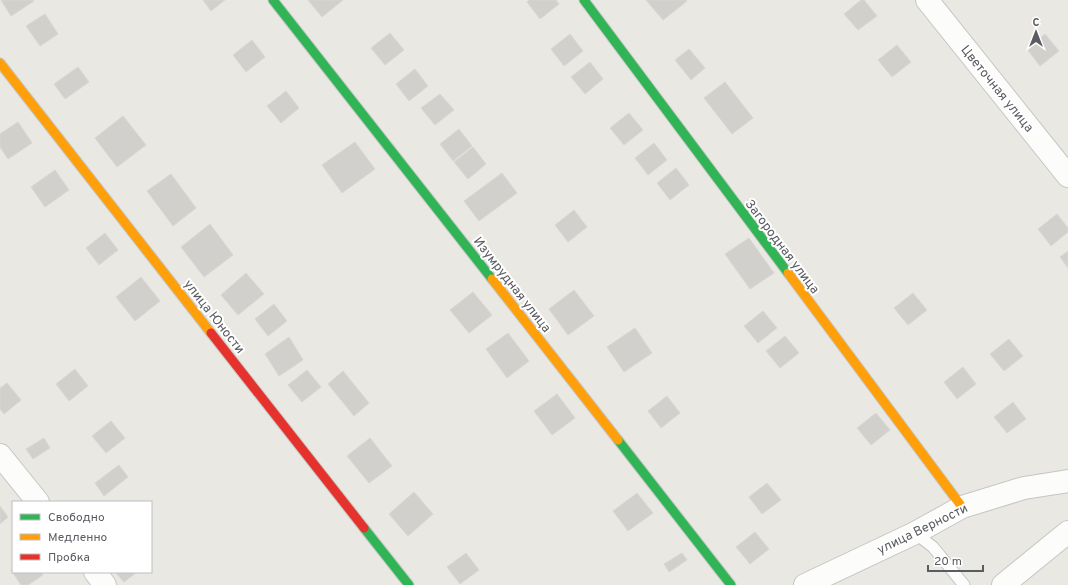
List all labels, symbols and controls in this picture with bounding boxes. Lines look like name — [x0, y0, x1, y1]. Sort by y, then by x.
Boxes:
north arrow — [1016, 12, 1056, 52]
text: С — [1032, 16, 1040, 30]
street label: Цветочная улица — [957, 43, 1036, 136]
street label: Загородная улица — [741, 197, 822, 298]
street label: Изумрудная улица — [469, 234, 554, 336]
street label: улица Юности — [180, 277, 247, 357]
legend — [12, 501, 152, 573]
street label: улица Верности — [875, 501, 971, 559]
text: Свободно — [48, 510, 105, 526]
text: Медленно — [48, 530, 108, 546]
scale bar — [928, 547, 983, 573]
text: Пробка — [48, 550, 90, 566]
text: 20 m — [934, 554, 962, 570]

